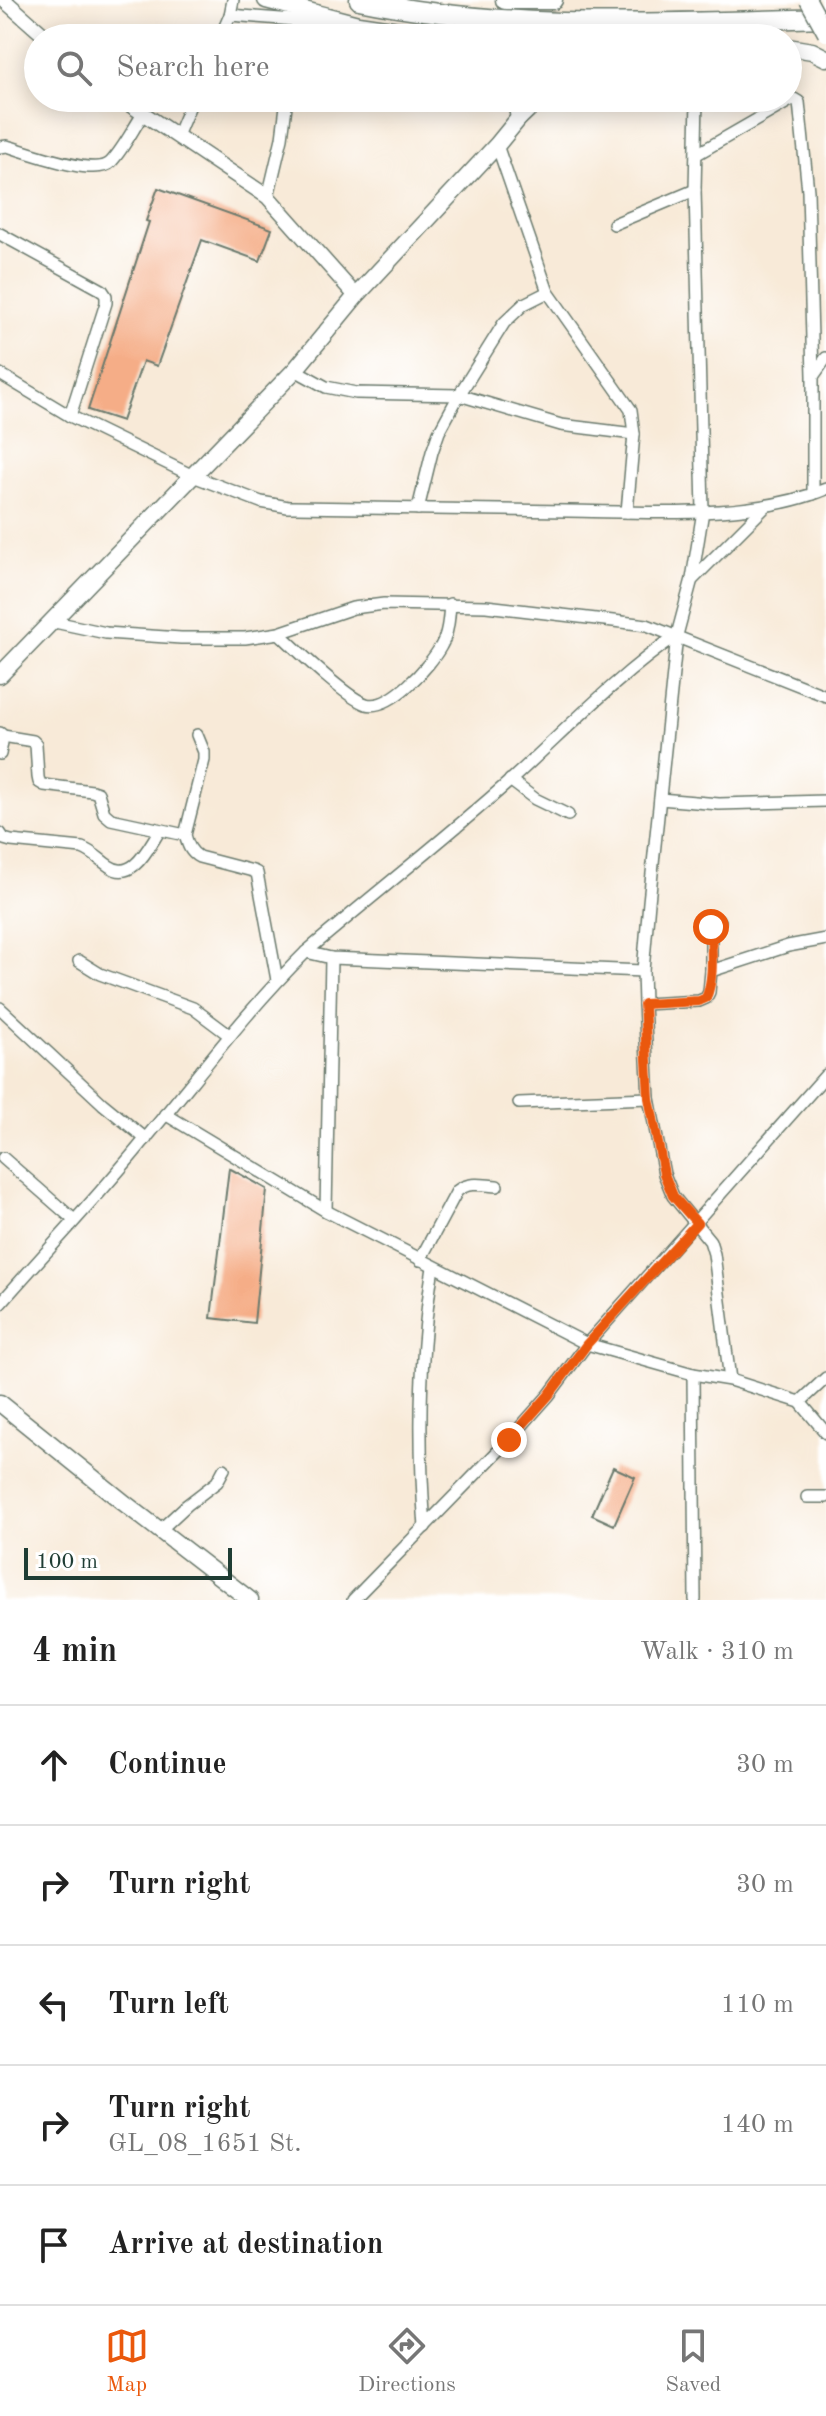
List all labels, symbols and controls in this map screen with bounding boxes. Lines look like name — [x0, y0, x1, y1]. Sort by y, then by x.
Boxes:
search box — [24, 24, 802, 112]
icon: search — [52, 46, 96, 90]
text: Search here — [116, 53, 270, 83]
route start — [693, 909, 729, 945]
route end — [491, 1422, 527, 1458]
scale bar — [24, 1544, 232, 1580]
text: 100 m — [36, 1551, 98, 1573]
text: 4 min — [32, 1635, 117, 1669]
text: Walk · 310 m — [640, 1639, 794, 1665]
icon: ahead — [32, 1743, 76, 1787]
text: Continue — [108, 1750, 227, 1780]
text: 30 m — [736, 1752, 794, 1778]
icon: right — [32, 1863, 76, 1907]
text: Turn right — [108, 1870, 250, 1900]
text: 30 m — [736, 1872, 794, 1898]
icon: left — [32, 1983, 76, 2027]
text: Turn left — [108, 1990, 229, 2020]
text: 110 m — [721, 1992, 794, 2018]
text: Turn right — [108, 2094, 250, 2124]
icon: right — [32, 2103, 76, 2147]
text: 140 m — [721, 2112, 794, 2138]
text: GL_08_1651 St. — [108, 2131, 301, 2157]
icon: arrive — [32, 2223, 76, 2267]
text: Arrive at destination — [108, 2230, 383, 2260]
tab: Map — [105, 2324, 149, 2399]
tab: Directions — [358, 2324, 456, 2399]
tab: Saved — [665, 2324, 721, 2399]

